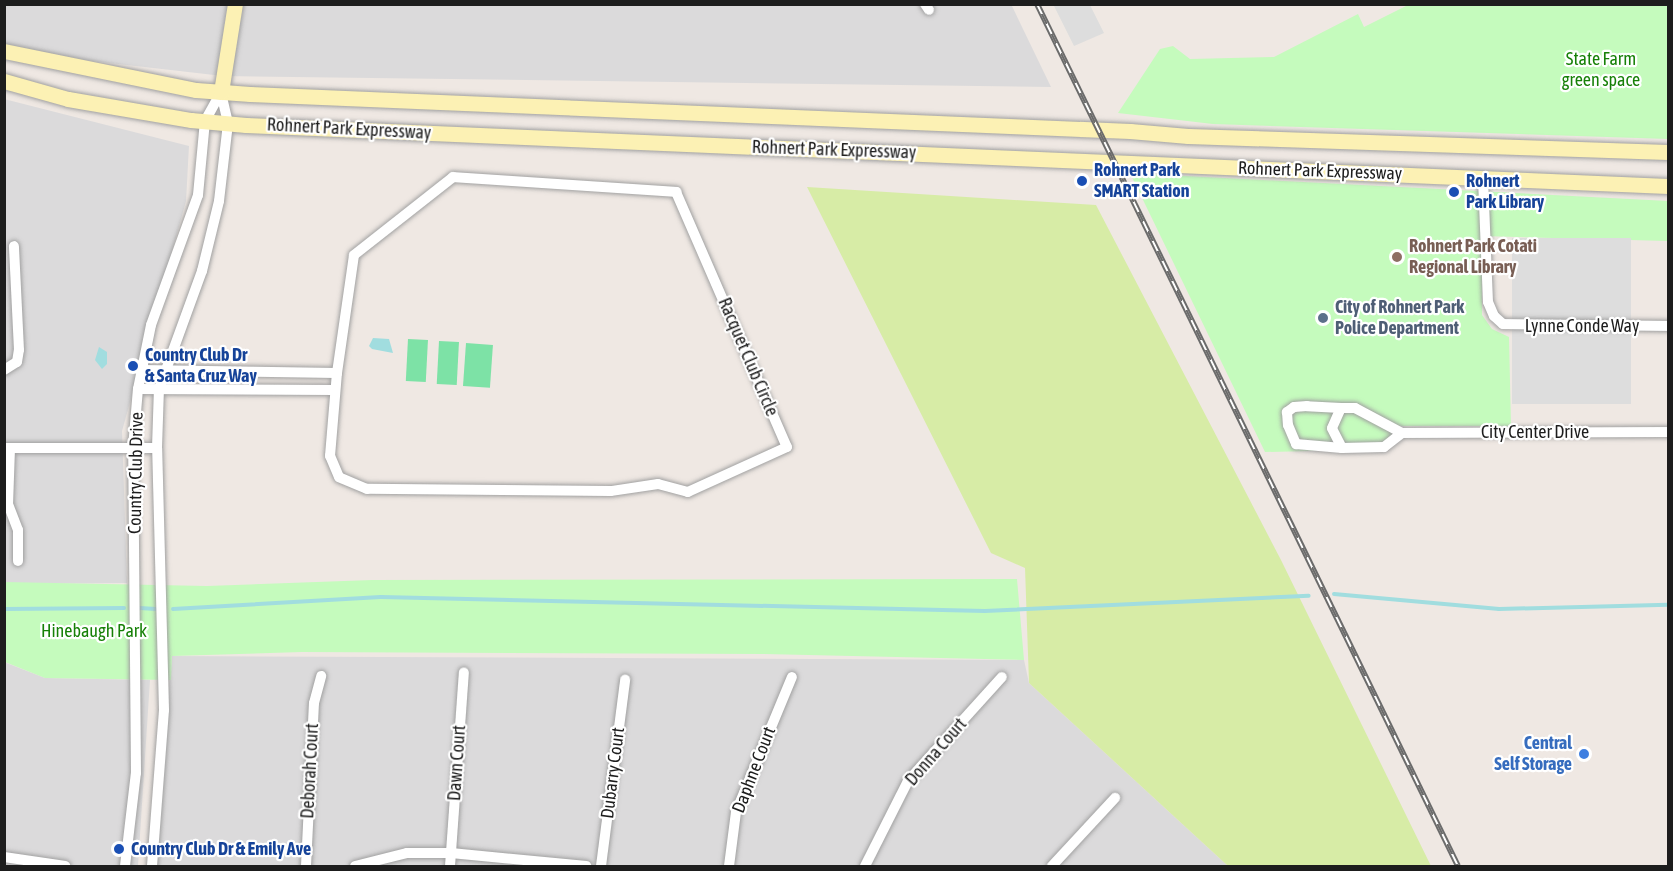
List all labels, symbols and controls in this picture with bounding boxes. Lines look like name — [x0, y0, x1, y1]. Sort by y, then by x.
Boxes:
park label: State Farm green space — [1562, 49, 1640, 92]
street label: Rohnert Park Expressway — [266, 114, 432, 144]
street label: Rohnert Park Expressway — [751, 136, 917, 164]
street label: Rohnert Park Expressway — [1237, 157, 1403, 185]
place label: Rohnert Park SMART Station — [1094, 160, 1189, 202]
place label: Rohnert Park Library — [1466, 171, 1544, 213]
marker: Rohnert Park SMART Station — [1075, 174, 1089, 188]
marker: Rohnert Park Library — [1447, 185, 1461, 199]
place label: Rohnert Park Cotati Regional Library — [1409, 236, 1537, 278]
marker: Rohnert Park Cotati Regional Library — [1390, 250, 1404, 264]
street label: Racquet Club Circle — [713, 295, 783, 419]
place label: City of Rohnert Park Police Department — [1335, 297, 1464, 340]
marker: City of Rohnert Park Police Department — [1316, 311, 1330, 325]
street label: Lynne Conde Way — [1525, 315, 1639, 337]
place label: Country Club Dr & Santa Cruz Way — [145, 345, 257, 388]
marker: Country Club Dr & Santa Cruz Way — [126, 359, 140, 373]
street label: Country Club Drive — [124, 412, 148, 534]
street label: City Center Drive — [1481, 421, 1589, 443]
park label: Hinebaugh Park — [41, 620, 147, 642]
street label: Donna Court — [901, 714, 971, 790]
street label: Deborah Court — [297, 723, 323, 819]
street label: Dawn Court — [444, 724, 470, 802]
street label: Daphne Court — [728, 724, 780, 816]
street label: Dubarry Court — [597, 726, 629, 820]
place label: Central Self Storage — [1494, 733, 1572, 776]
marker: Central Self Storage — [1577, 747, 1591, 761]
place label: Country Club Dr & Emily Ave — [131, 838, 311, 860]
marker: Country Club Dr & Emily Ave — [112, 842, 126, 856]

